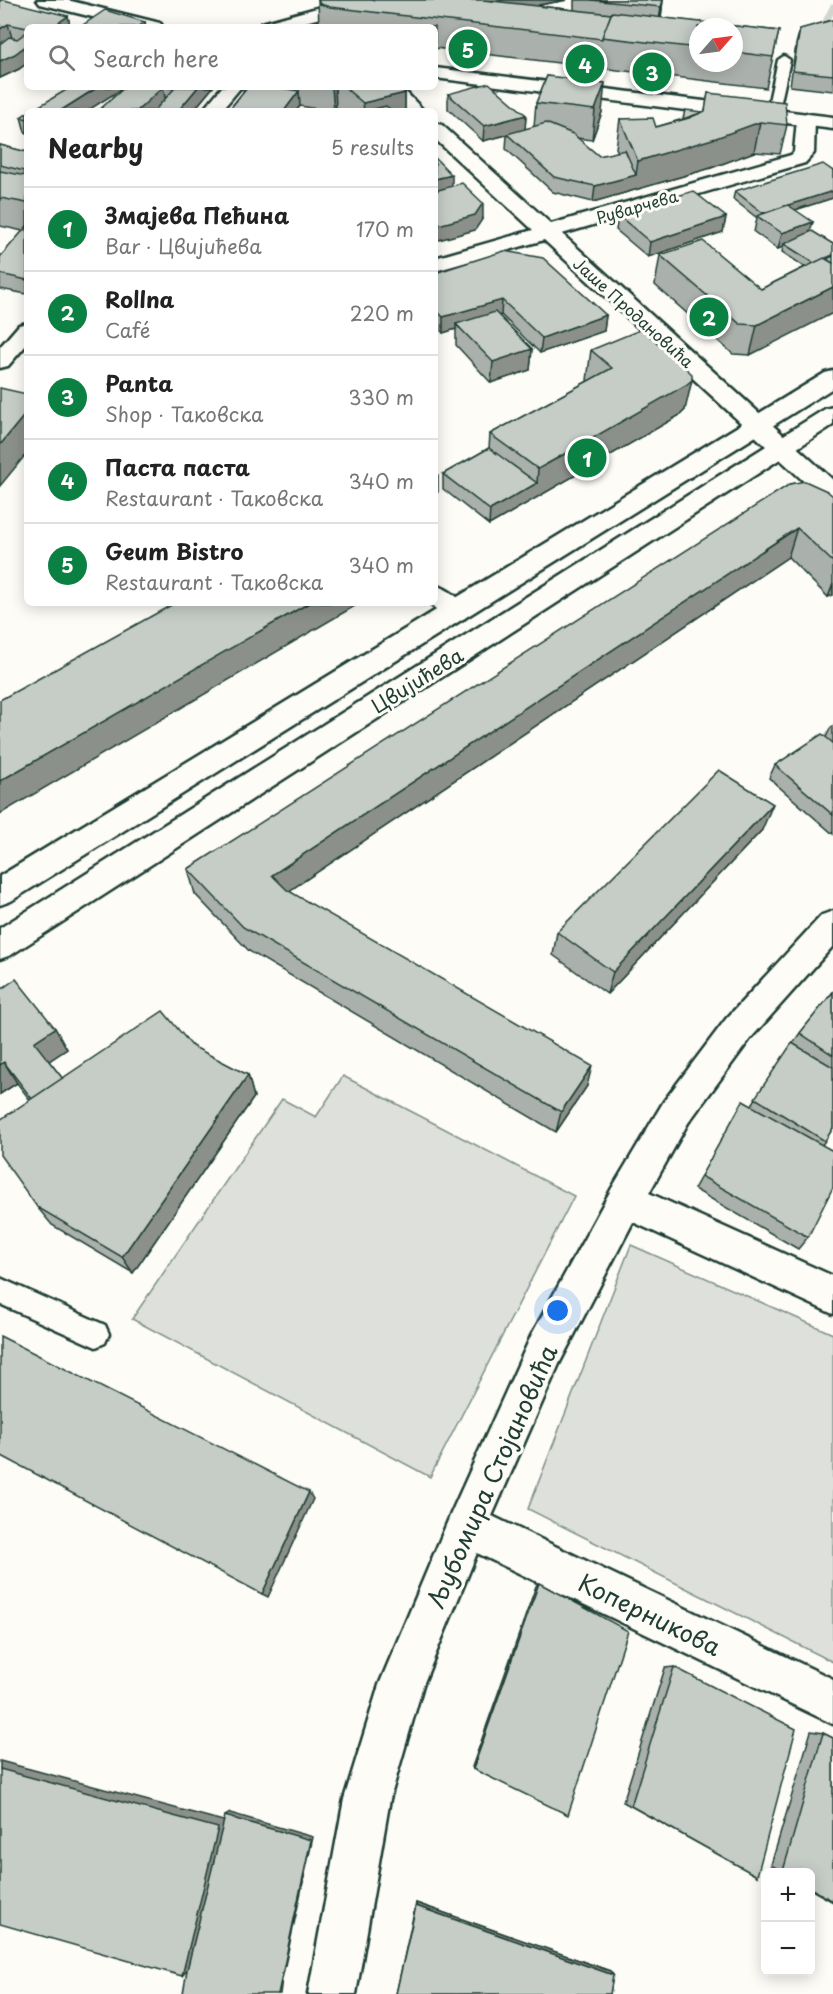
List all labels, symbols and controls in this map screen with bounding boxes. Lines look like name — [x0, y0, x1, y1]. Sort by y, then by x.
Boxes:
north arrow — [689, 18, 743, 72]
search box — [24, 24, 438, 90]
pin: 5 — [448, 26, 488, 72]
icon: search — [45, 41, 78, 74]
text: Search here — [93, 41, 219, 74]
pin: 4 — [566, 42, 604, 86]
pin: 3 — [632, 50, 672, 94]
text: Nearby — [48, 128, 143, 167]
text: 5 results — [331, 132, 414, 162]
street label: Руварчева — [593, 183, 681, 229]
text: Змајева Пећина — [105, 198, 289, 231]
text: 1 — [63, 214, 72, 244]
text: 170 m — [356, 214, 414, 244]
text: Bar · Цвијићева — [105, 231, 262, 261]
street label: Јаше Продановића — [568, 251, 700, 373]
text: Rollna — [105, 282, 175, 315]
pin: 2 — [690, 294, 728, 340]
text: 2 — [60, 298, 75, 328]
text: 220 m — [350, 298, 414, 328]
text: Café — [105, 315, 150, 345]
text: Panta — [105, 366, 173, 399]
text: 3 — [61, 382, 74, 412]
text: 330 m — [348, 382, 414, 412]
text: Shop · Таковска — [105, 399, 263, 429]
pin: 1 — [568, 436, 606, 480]
text: Паста паста — [105, 450, 250, 483]
text: 4 — [61, 466, 74, 496]
text: 340 m — [349, 466, 414, 496]
text: Restaurant · Таковска — [105, 483, 323, 513]
text: Geum Bistro — [105, 534, 243, 567]
text: 5 — [61, 550, 74, 580]
text: 340 m — [349, 550, 414, 580]
text: Restaurant · Таковска — [105, 567, 323, 597]
street label: Цвијићева — [365, 640, 469, 720]
your location — [543, 1296, 572, 1325]
street label: Љубомира Стојановића — [417, 1339, 565, 1613]
street label: Коперникова — [573, 1564, 727, 1664]
map controls — [761, 1868, 815, 1976]
button: + — [761, 1868, 815, 1922]
button: − — [761, 1922, 815, 1976]

